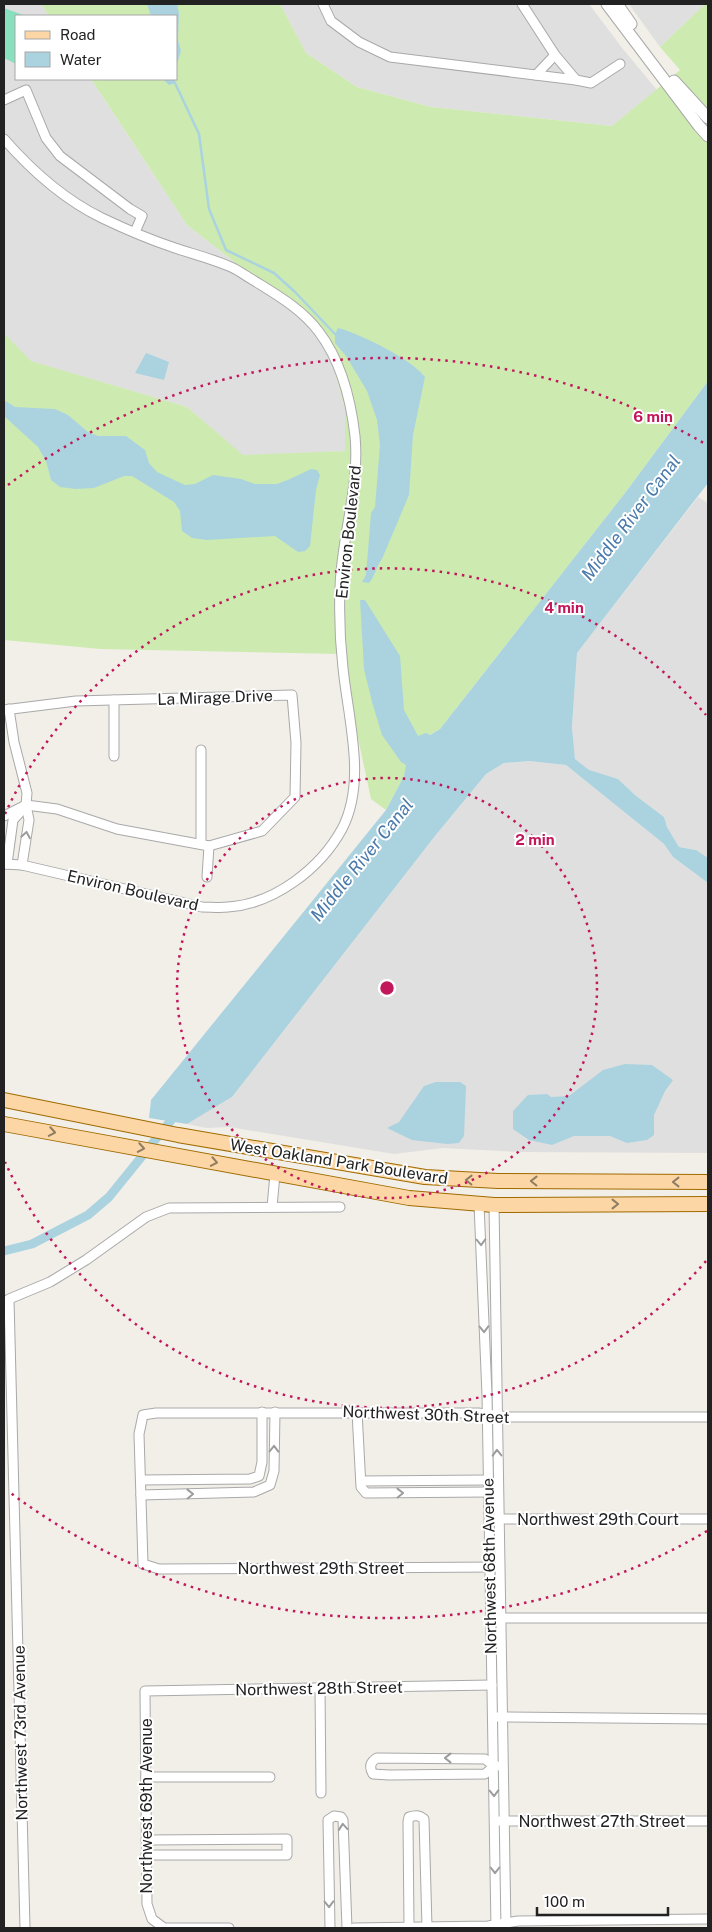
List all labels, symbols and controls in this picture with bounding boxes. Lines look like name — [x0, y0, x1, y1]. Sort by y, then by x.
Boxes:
legend — [15, 15, 178, 80]
text: Road — [60, 26, 96, 43]
text: Water — [60, 51, 102, 68]
text: 6 min — [633, 408, 673, 425]
water label: Middle River Canal — [577, 451, 685, 585]
street label: Environ Boulevard — [332, 464, 365, 600]
text: 4 min — [544, 599, 584, 616]
street label: La Mirage Drive — [157, 686, 273, 709]
water label: Middle River Canal — [306, 794, 417, 925]
one-way arrow — [21, 830, 31, 839]
text: 2 min — [515, 831, 555, 848]
street label: Environ Boulevard — [65, 866, 200, 915]
centre of rings — [378, 979, 396, 997]
one-way arrow — [47, 1127, 56, 1137]
street label: West Oakland Park Boulevard — [229, 1135, 449, 1188]
one-way arrow — [137, 1142, 145, 1153]
one-way arrow — [210, 1156, 219, 1167]
one-way arrow — [465, 1175, 472, 1185]
one-way arrow — [530, 1176, 538, 1186]
one-way arrow — [671, 1177, 679, 1187]
one-way arrow — [612, 1199, 619, 1209]
one-way arrow — [475, 1238, 486, 1246]
one-way arrow — [479, 1325, 490, 1333]
street label: Northwest 30th Street — [342, 1402, 510, 1427]
one-way arrow — [269, 1444, 279, 1452]
one-way arrow — [492, 1449, 502, 1456]
street label: Northwest 68th Avenue — [478, 1478, 501, 1654]
one-way arrow — [397, 1487, 405, 1498]
one-way arrow — [186, 1488, 194, 1499]
street label: Northwest 29th Court — [517, 1510, 679, 1529]
street label: Northwest 29th Street — [237, 1559, 405, 1578]
street label: Northwest 73rd Avenue — [9, 1645, 32, 1821]
street label: Northwest 28th Street — [235, 1678, 403, 1699]
street label: Northwest 69th Avenue — [137, 1718, 156, 1894]
one-way arrow — [444, 1753, 452, 1763]
one-way arrow — [489, 1790, 500, 1798]
street label: Northwest 27th Street — [519, 1812, 685, 1831]
one-way arrow — [338, 1823, 349, 1831]
one-way arrow — [490, 1866, 500, 1874]
scale bar — [537, 1884, 668, 1916]
text: 100 m — [544, 1893, 585, 1910]
one-way arrow — [324, 1900, 335, 1908]

